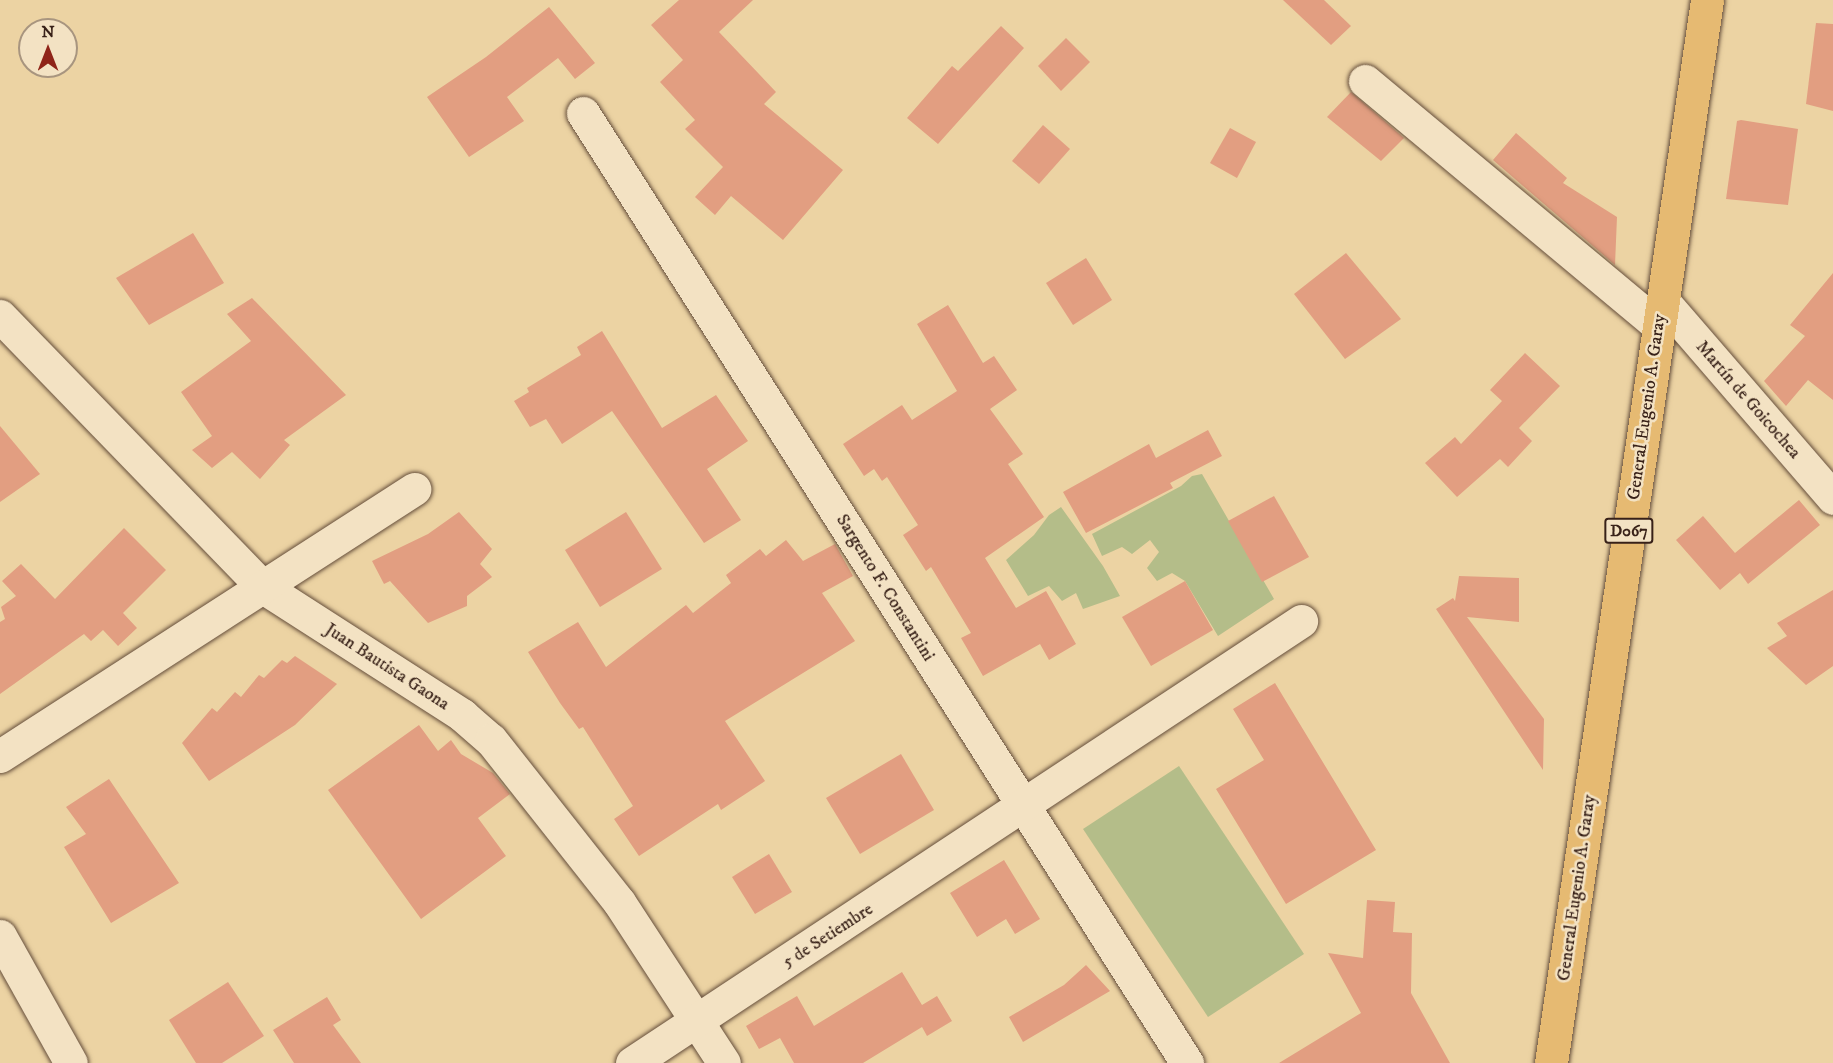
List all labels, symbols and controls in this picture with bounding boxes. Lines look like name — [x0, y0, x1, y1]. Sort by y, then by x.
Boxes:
north arrow — [18, 18, 78, 78]
text: N — [41, 22, 55, 42]
street label: General Eugenio A. Garay — [1623, 313, 1671, 501]
street label: Martín de Goicochea — [1691, 337, 1805, 463]
street label: Sargento F. Constantini — [831, 511, 939, 665]
road number: D067 — [1604, 518, 1654, 544]
street label: Juan Bautista Gaona — [321, 619, 453, 715]
street label: General Eugenio A. Garay — [1553, 794, 1601, 982]
street label: 5 de Setiembre — [779, 899, 877, 973]

